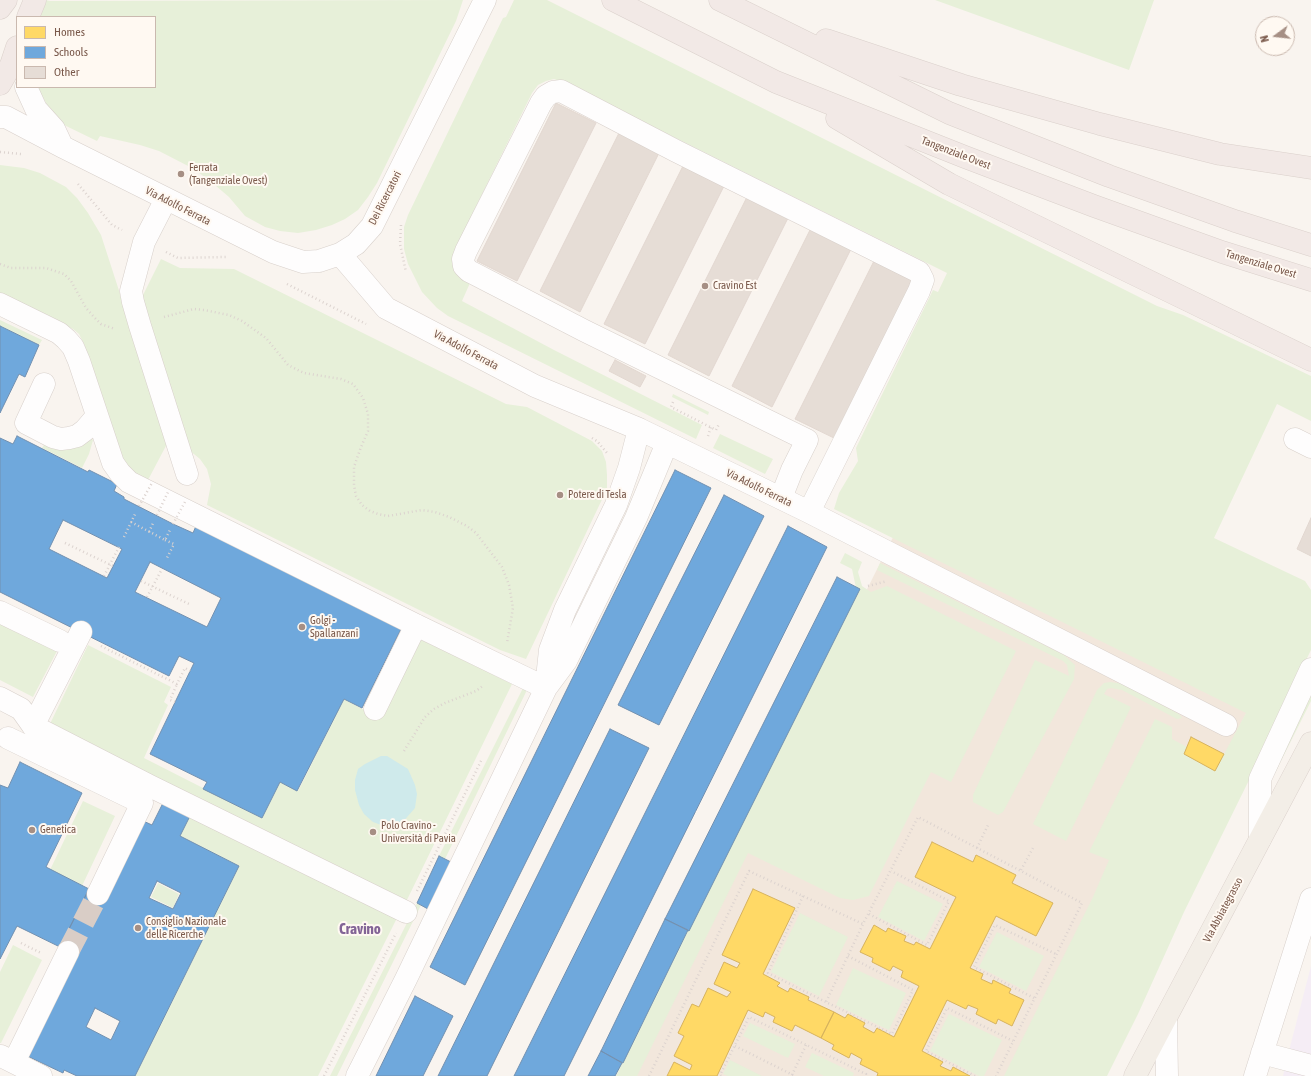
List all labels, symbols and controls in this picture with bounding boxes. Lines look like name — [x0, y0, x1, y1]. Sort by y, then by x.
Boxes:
legend — [16, 16, 156, 88]
north arrow — [1255, 16, 1295, 56]
text: Homes — [54, 25, 85, 39]
text: N — [1258, 34, 1271, 44]
text: Schools — [54, 45, 88, 59]
text: Other — [54, 65, 79, 79]
street label: Tangenziale Ovest — [919, 134, 993, 172]
place label: Ferrata (Tangenziale Ovest) — [189, 161, 267, 187]
marker: Ferrata (Tangenziale Ovest) — [176, 169, 186, 179]
street label: Dei Ricercatori — [366, 169, 404, 227]
street label: Via Adolfo Ferrata — [143, 184, 213, 228]
street label: Tangenziale Ovest — [1224, 247, 1298, 281]
place label: Cravino Est — [713, 279, 757, 293]
marker: Cravino Est — [700, 281, 710, 291]
street label: Via Adolfo Ferrata — [431, 327, 501, 373]
street label: Via Adolfo Ferrata — [724, 466, 794, 510]
place label: Potere di Tesla — [568, 488, 627, 502]
marker: Potere di Tesla — [555, 490, 565, 500]
place label: Golgi - Spallanzani — [310, 614, 358, 640]
marker: Golgi - Spallanzani — [297, 622, 307, 632]
place label: Polo Cravino - Università di Pavia — [381, 819, 456, 845]
place label: Genetica — [40, 823, 76, 837]
marker: Genetica — [27, 825, 37, 835]
marker: Polo Cravino - Università di Pavia — [368, 827, 378, 837]
street label: Via Abbiategrasso — [1200, 875, 1246, 945]
place label: Consiglio Nazionale delle Ricerche — [146, 915, 226, 941]
district label: Cravino — [339, 920, 381, 938]
marker: Consiglio Nazionale delle Ricerche — [133, 923, 143, 933]

